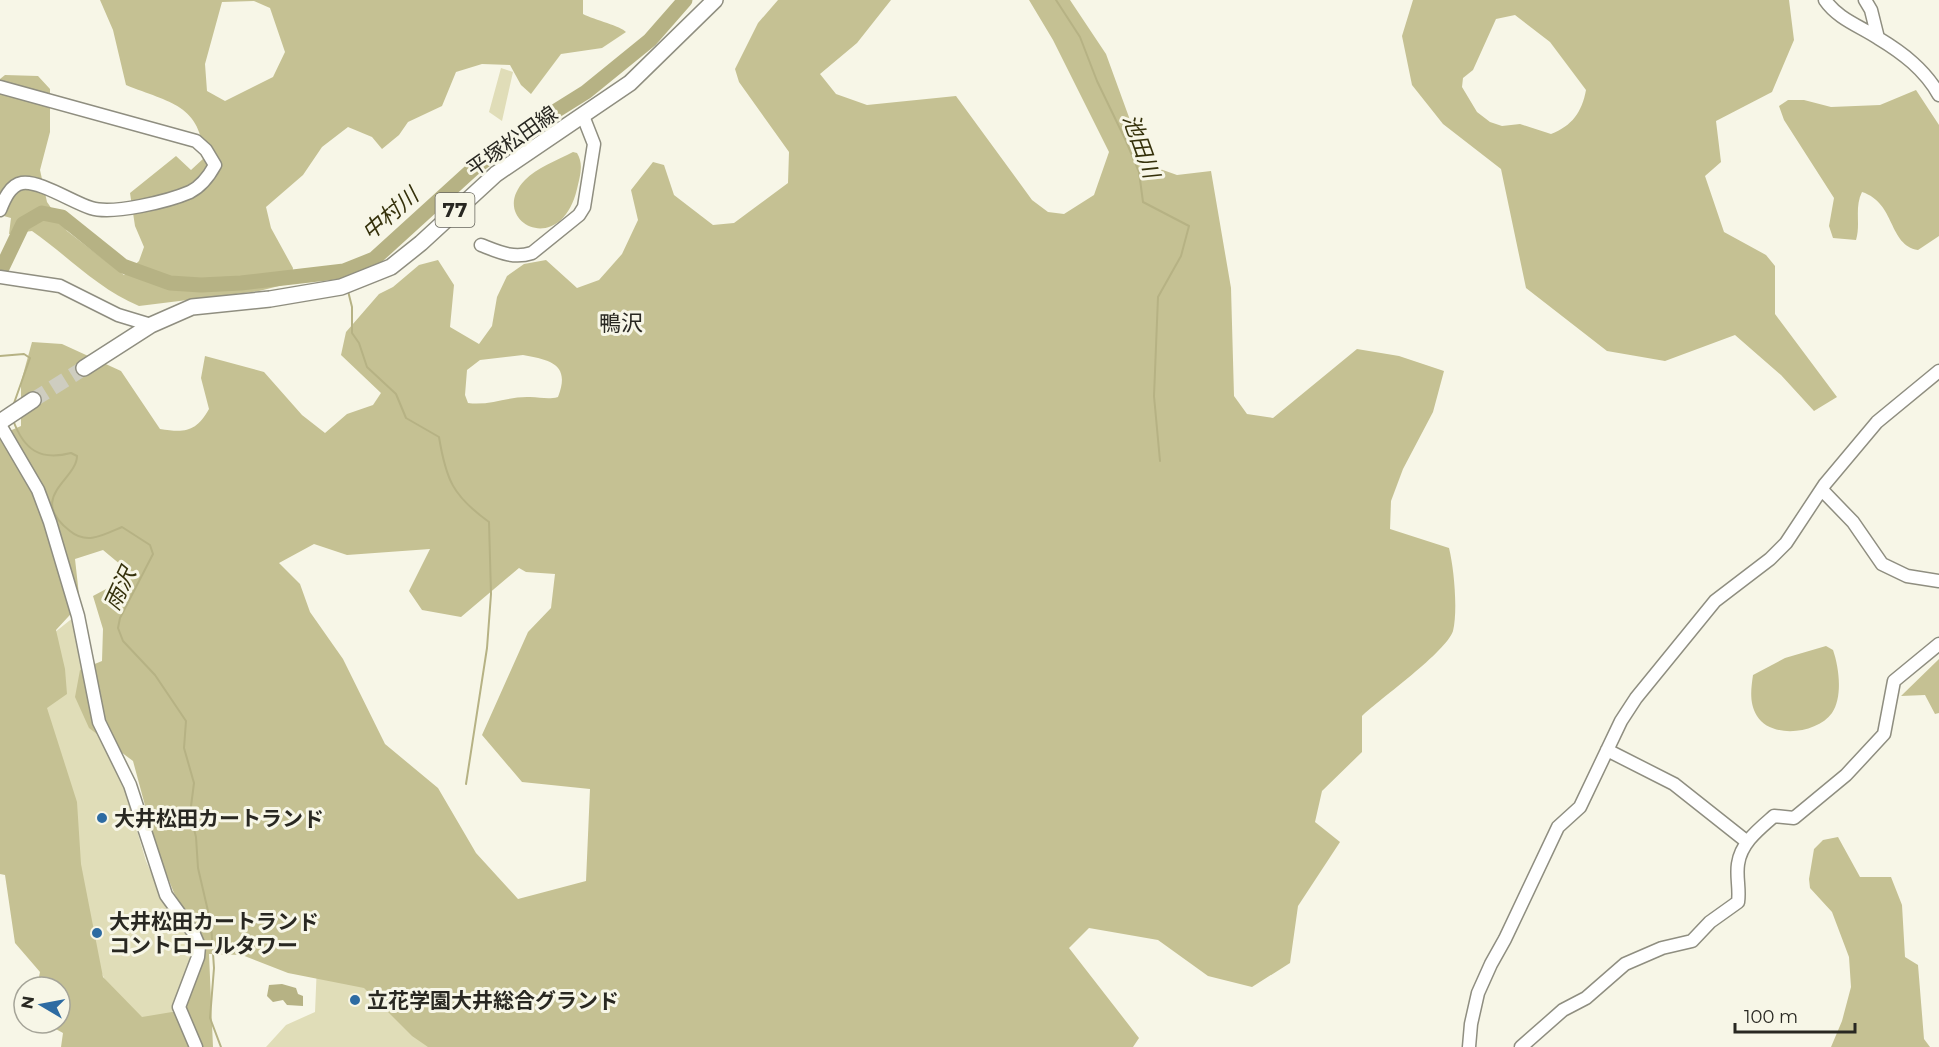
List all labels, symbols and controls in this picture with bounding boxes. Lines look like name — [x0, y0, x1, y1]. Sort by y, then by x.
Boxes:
street label: 平塚松田線 — [462, 101, 562, 181]
water label: 池田川 — [1117, 110, 1166, 183]
water label: 中村川 — [356, 181, 425, 246]
road number: 77 — [436, 193, 474, 227]
district label: 鴨沢 — [599, 310, 643, 337]
water label: 雨沢 — [98, 561, 143, 615]
place label: 大井松田カートランド — [114, 806, 324, 831]
marker: 大井松田カートランド — [95, 811, 109, 825]
place label: 大井松田カートランド コントロールタワー — [109, 909, 319, 958]
marker: 大井松田カートランド コントロールタワー — [90, 926, 104, 940]
north arrow — [12, 975, 72, 1035]
place label: 立花学園大井総合グランド — [367, 988, 619, 1013]
marker: 立花学園大井総合グランド — [348, 993, 362, 1007]
text: N — [17, 994, 38, 1011]
scale bar — [1735, 996, 1855, 1034]
text: 100 m — [1744, 1006, 1798, 1028]

